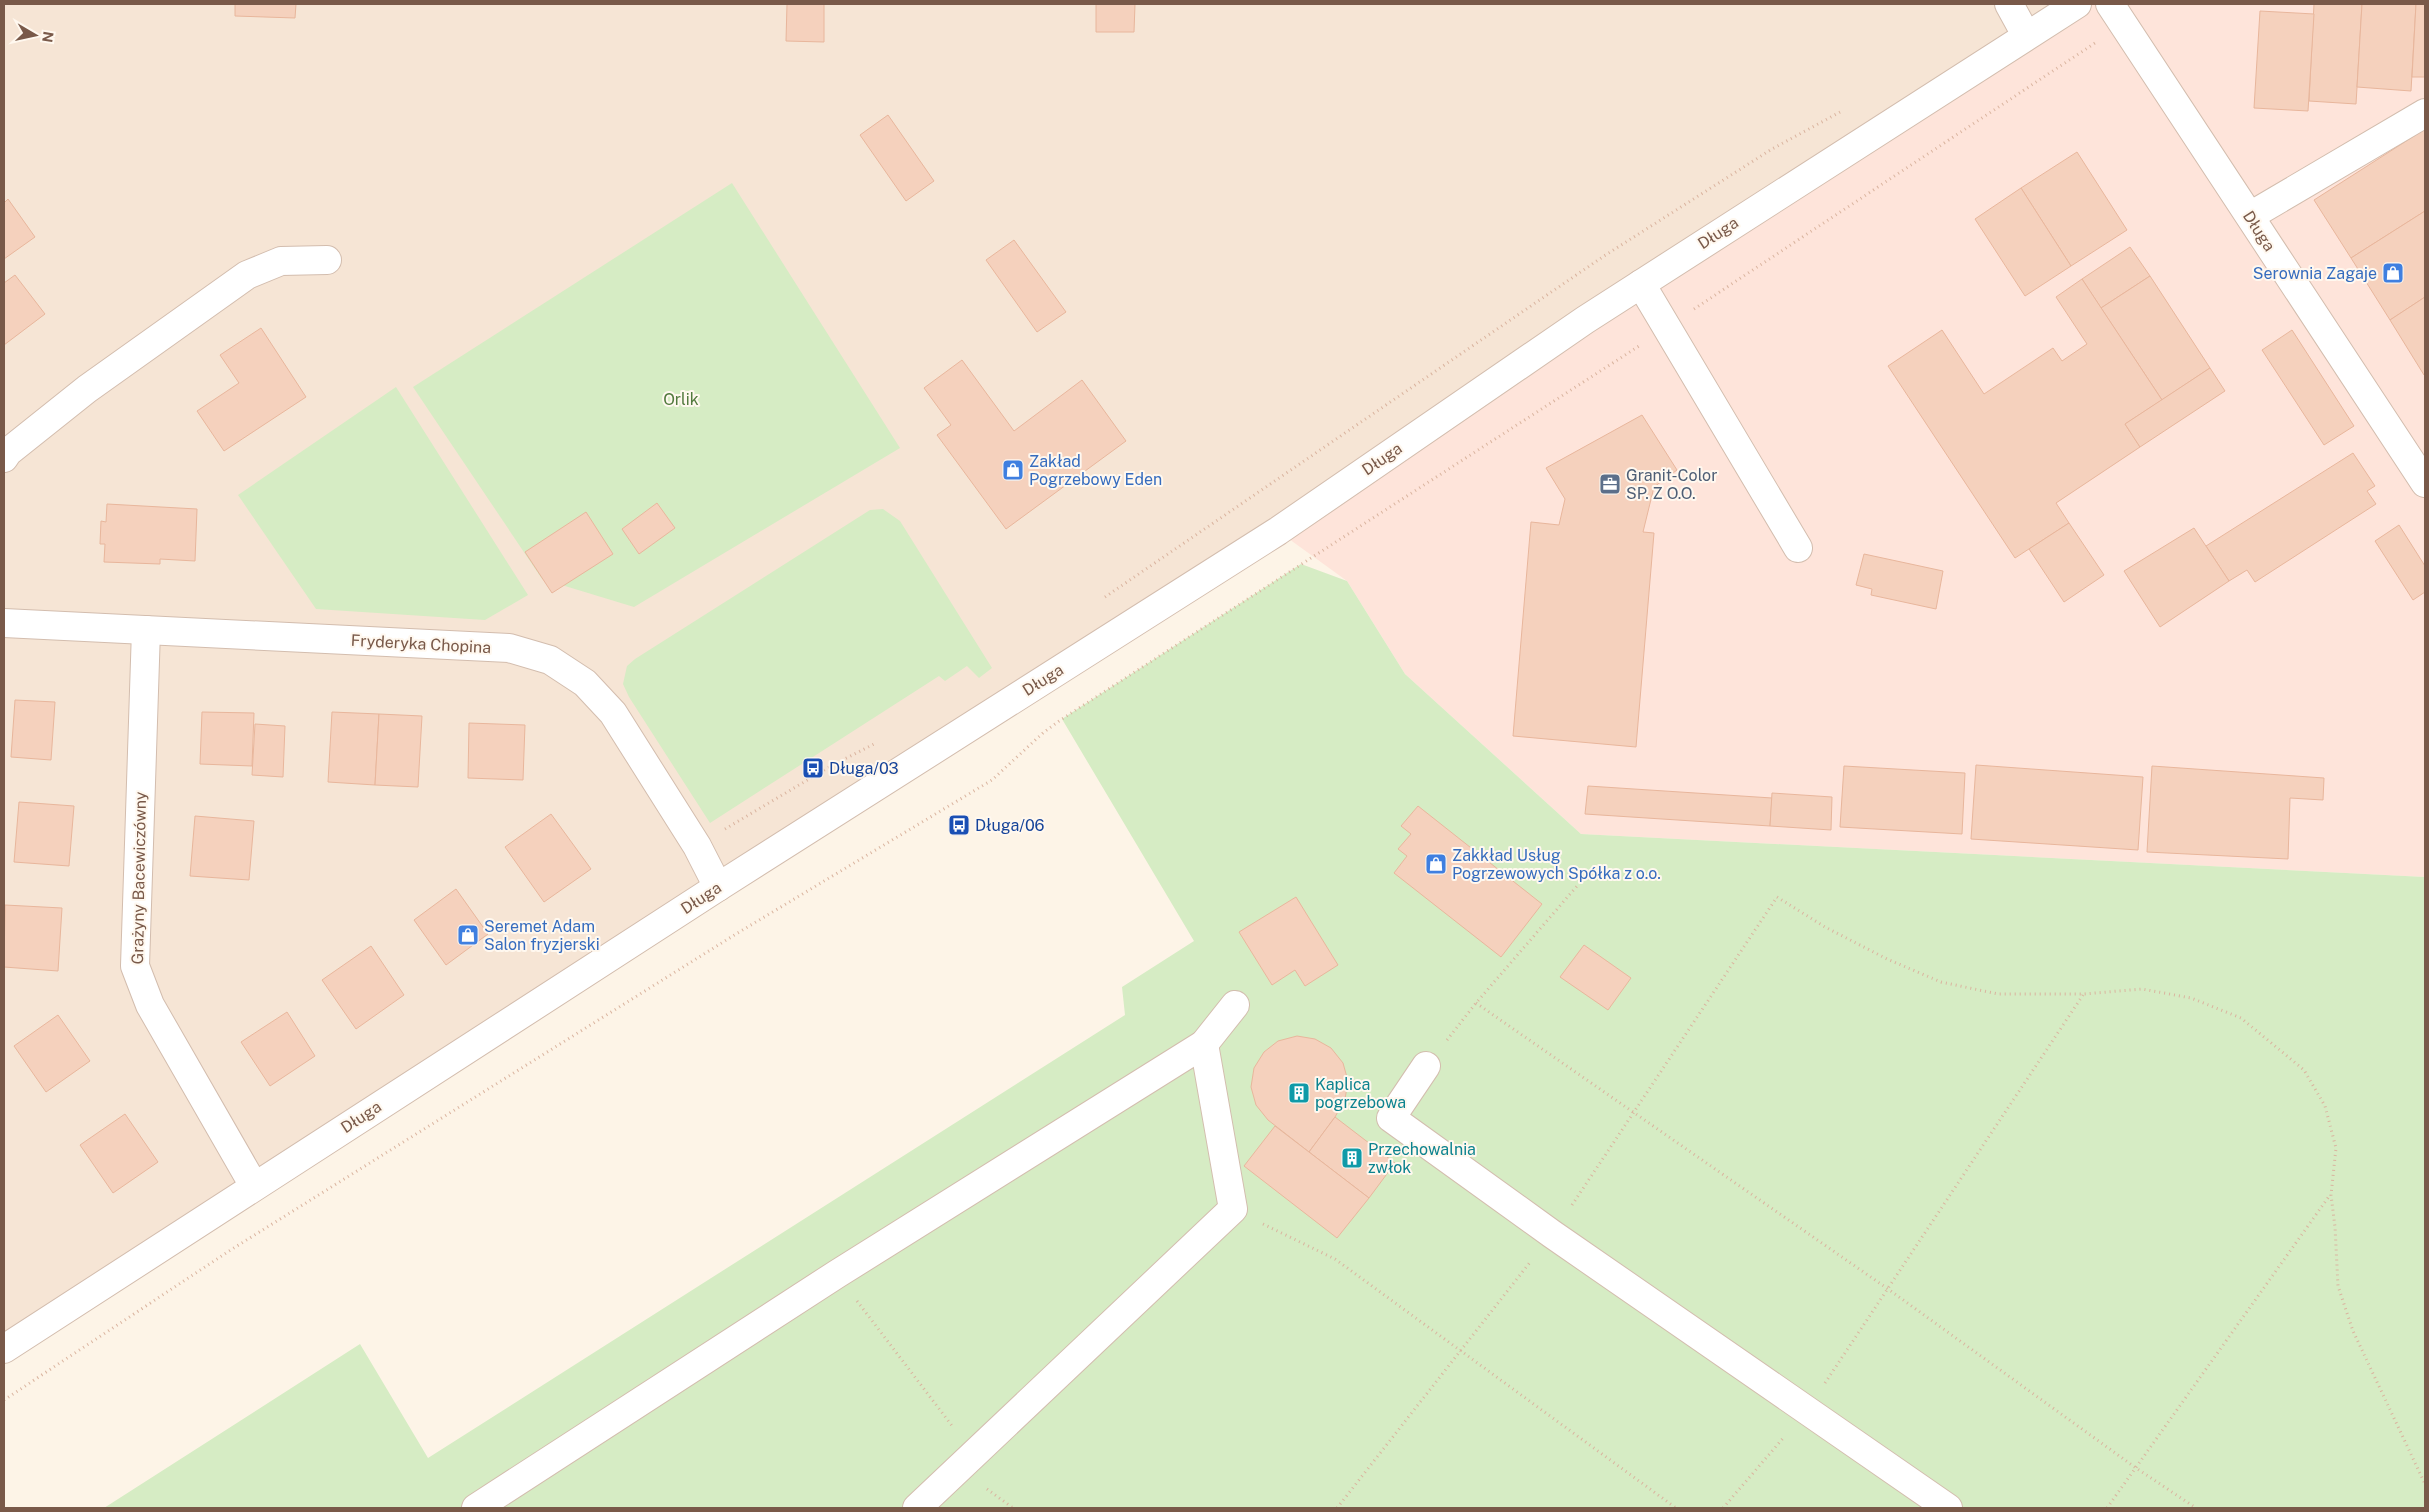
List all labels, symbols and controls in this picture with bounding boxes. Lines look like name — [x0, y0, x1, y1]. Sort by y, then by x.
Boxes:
north arrow — [10, 10, 60, 60]
text: N — [39, 30, 57, 44]
street label: Długa — [2239, 207, 2279, 255]
street label: Długa — [1694, 213, 1742, 253]
shop icon: Serownia Zagaje — [2381, 261, 2405, 285]
place label: Serownia Zagaje — [2253, 264, 2377, 283]
park label: Orlik — [663, 390, 699, 409]
street label: Długa — [1358, 439, 1406, 479]
place label: Zakład Pogrzebowy Eden — [1029, 452, 1162, 489]
shop icon: Zakład Pogrzebowy Eden — [1001, 458, 1025, 482]
place label: Granit-Color SP. Z O.O. — [1626, 466, 1717, 503]
office icon: Granit-Color SP. Z O.O. — [1598, 472, 1622, 496]
street label: Fryderyka Chopina — [350, 631, 492, 657]
street label: Długa — [1019, 660, 1067, 700]
bus stop icon: Długa/03 — [801, 756, 825, 780]
place label: Długa/03 — [829, 759, 899, 778]
street label: Grażyny Bacewiczówny — [128, 791, 150, 965]
bus stop icon: Długa/06 — [947, 813, 971, 837]
place label: Długa/06 — [975, 816, 1045, 835]
place label: Zakkład Usług Pogrzewowych Spółka z o.o. — [1452, 846, 1661, 883]
shop icon: Zakkład Usług Pogrzewowych Spółka z o.o. — [1424, 852, 1448, 876]
street label: Długa — [677, 878, 725, 918]
place label: Seremet Adam Salon fryzjerski — [484, 917, 600, 954]
shop icon: Seremet Adam Salon fryzjerski — [456, 923, 480, 947]
place label: Kaplica pogrzebowa — [1315, 1075, 1406, 1112]
building icon: Kaplica pogrzebowa — [1287, 1081, 1311, 1105]
street label: Długa — [337, 1097, 385, 1137]
place label: Przechowalnia zwłok — [1368, 1140, 1476, 1177]
building icon: Przechowalnia zwłok — [1340, 1146, 1364, 1170]

